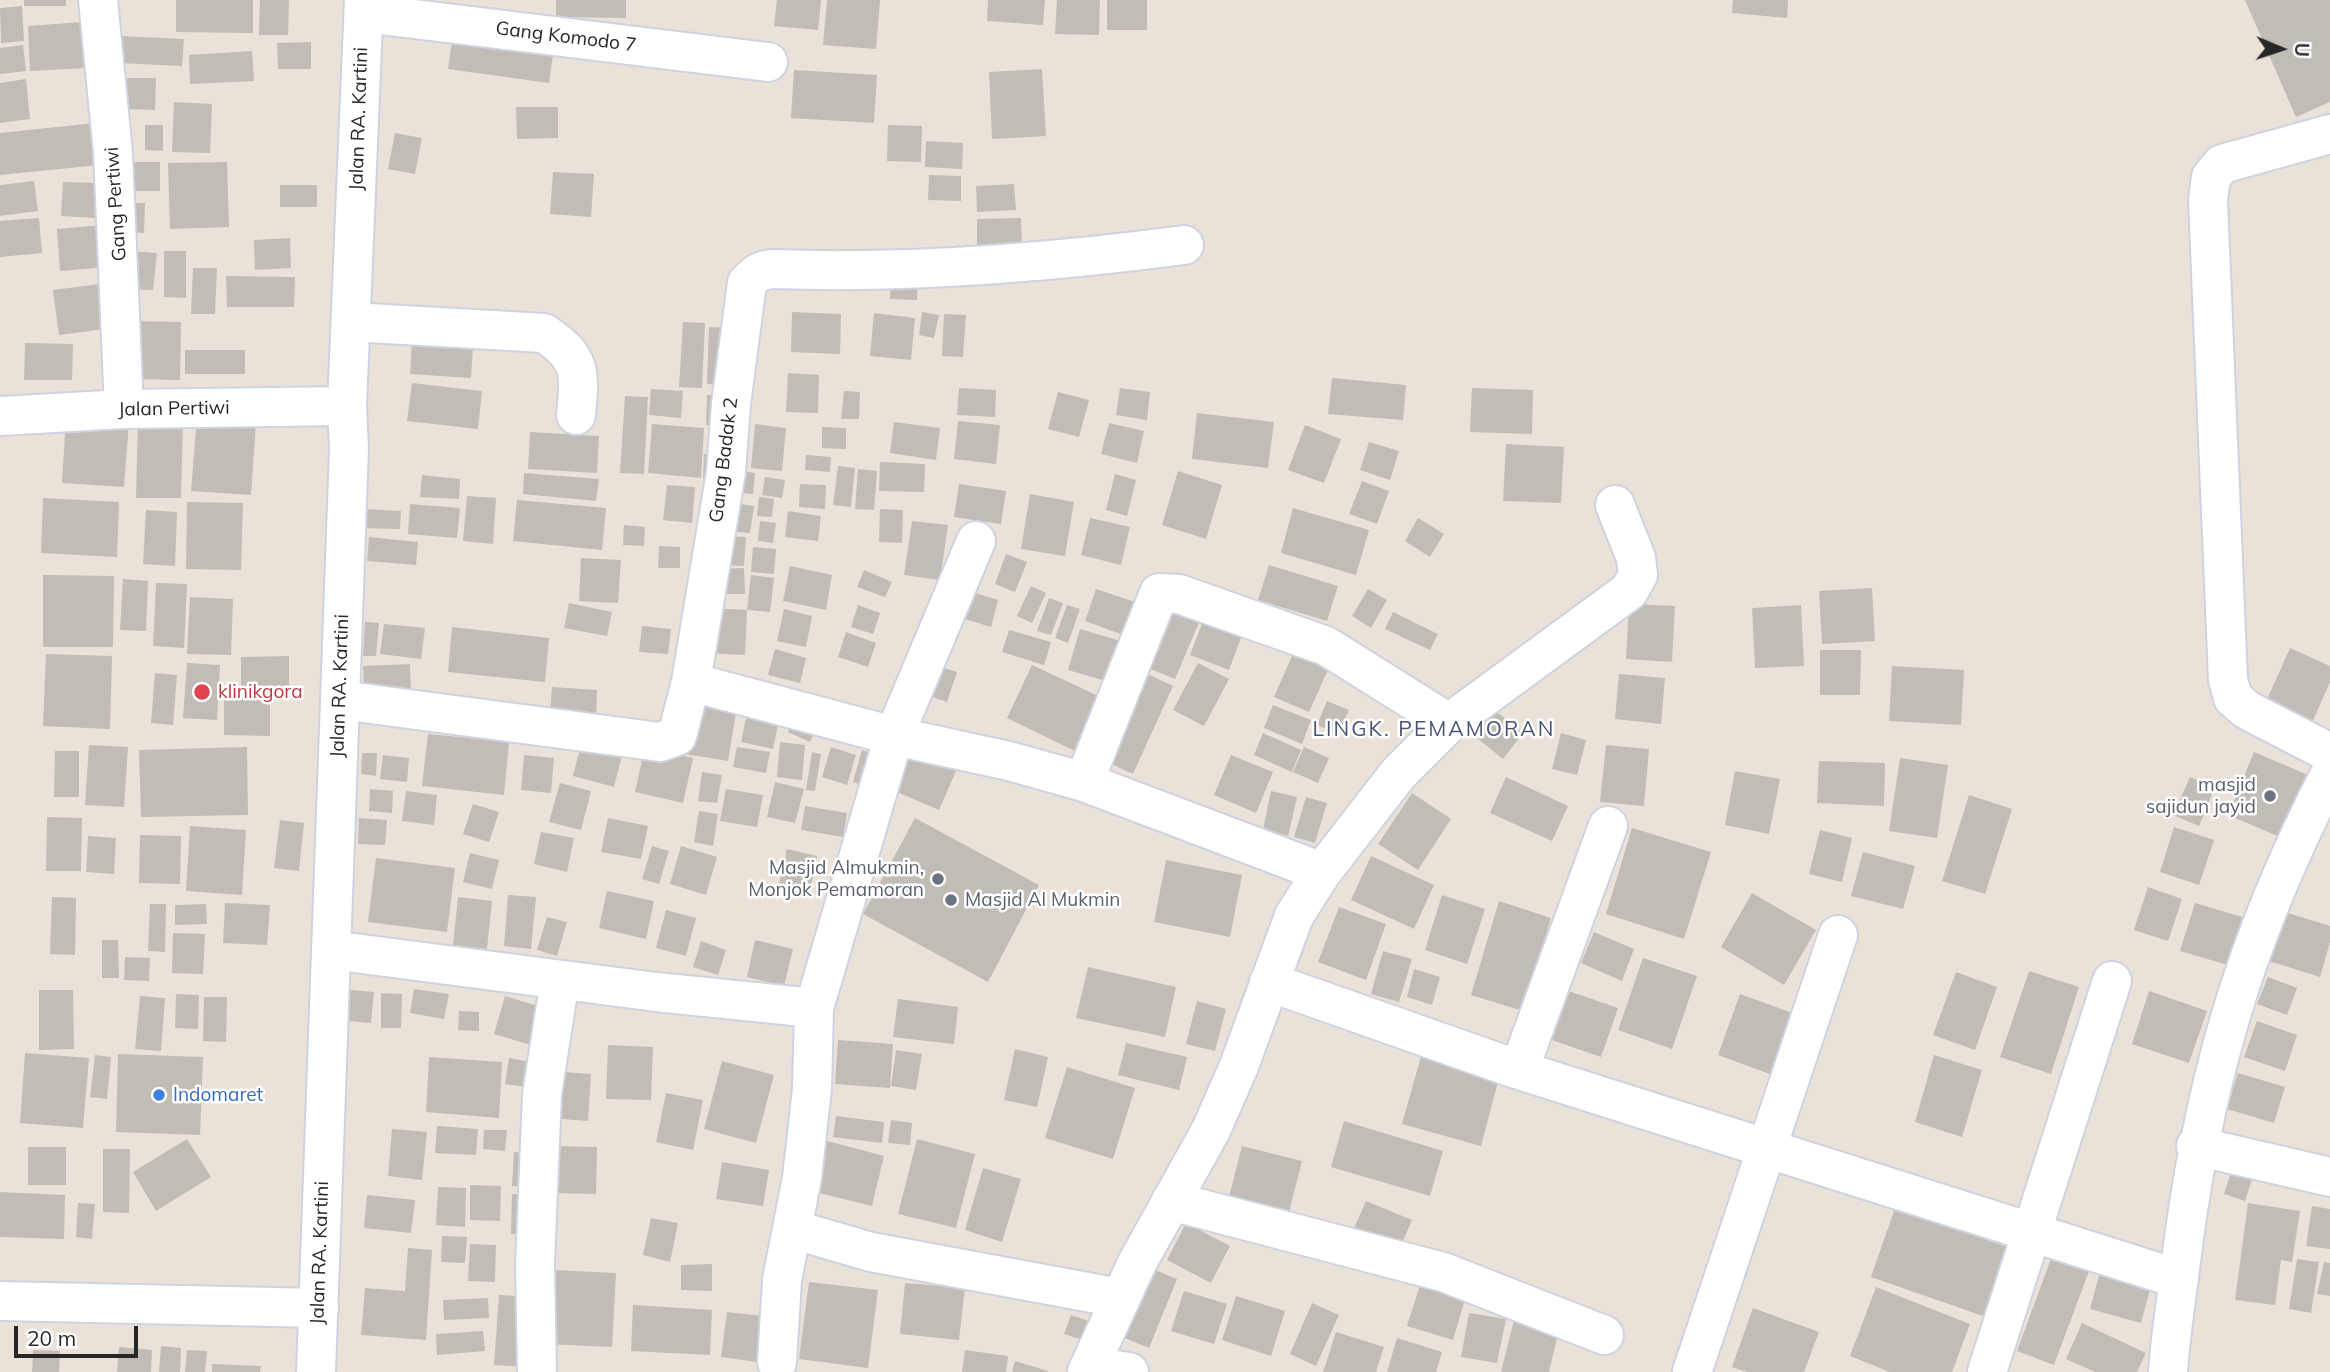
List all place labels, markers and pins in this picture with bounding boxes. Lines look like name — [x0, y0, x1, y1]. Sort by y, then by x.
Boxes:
place label: klinikgora — [218, 681, 303, 703]
marker: klinikgora — [192, 682, 212, 702]
place label: masjid sajidun jayid — [2146, 774, 2256, 818]
marker: masjid sajidun jayid — [2262, 788, 2278, 804]
place label: Masjid Almukmin, Monjok Pemamoran — [748, 857, 924, 901]
marker: Masjid Almukmin, Monjok Pemamoran — [930, 871, 946, 887]
place label: Masjid Al Mukmin — [965, 889, 1120, 911]
marker: Masjid Al Mukmin — [943, 892, 959, 908]
place label: Indomaret — [173, 1084, 263, 1106]
marker: Indomaret — [151, 1087, 167, 1103]

